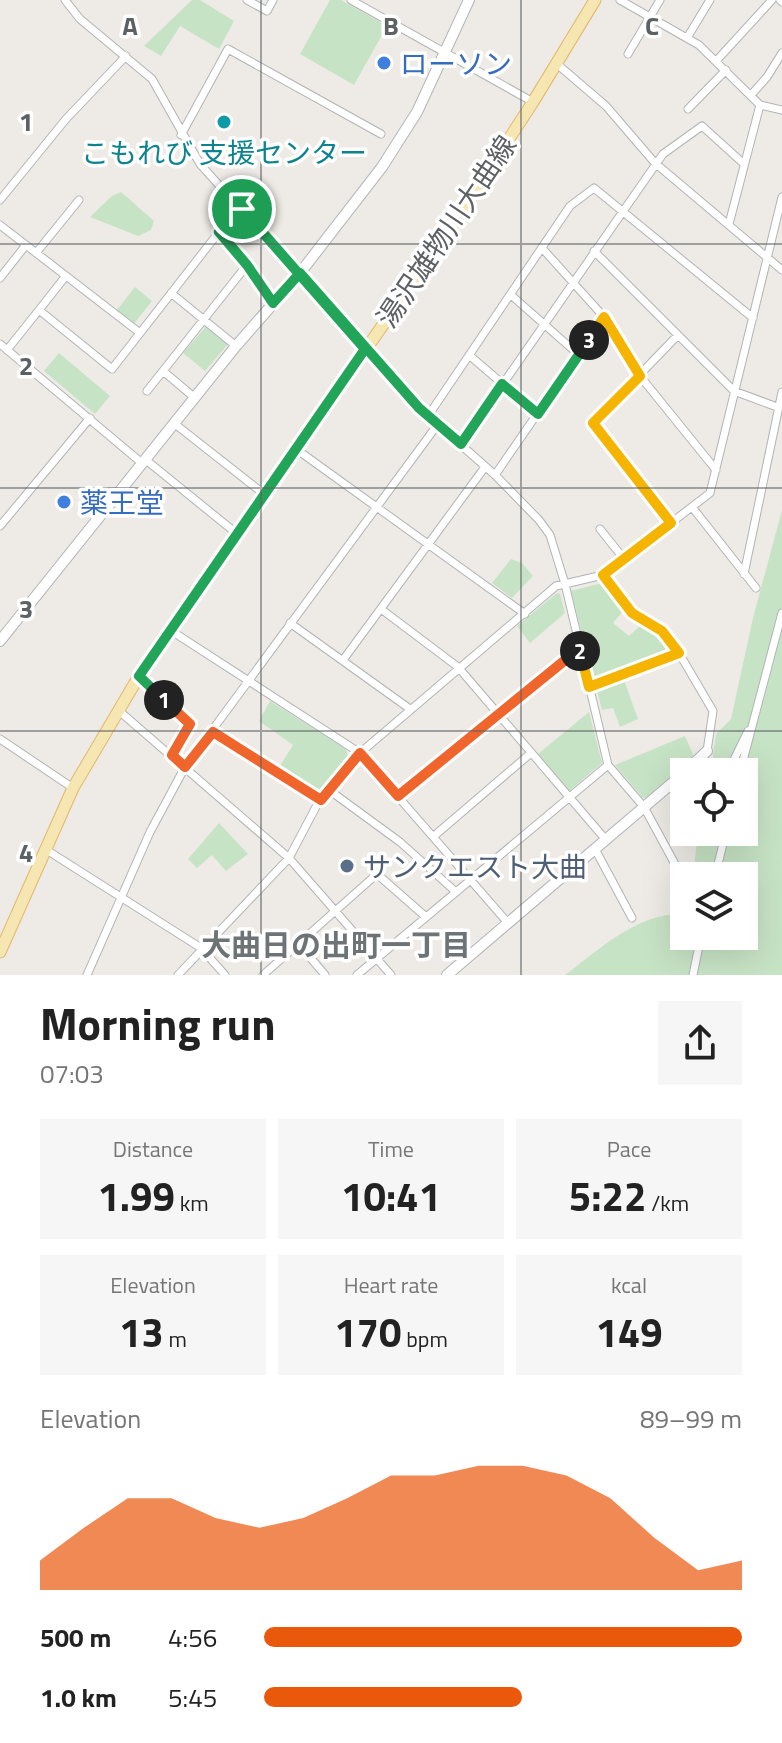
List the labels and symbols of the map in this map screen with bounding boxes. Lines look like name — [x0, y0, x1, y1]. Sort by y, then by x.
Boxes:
text: A — [122, 6, 138, 45]
text: B — [383, 6, 399, 45]
text: C — [645, 6, 659, 45]
place label: ローソン — [400, 42, 512, 85]
marker: ローソン — [375, 54, 393, 72]
text: 1 — [19, 102, 33, 141]
marker: こもれび 支援センター — [215, 113, 233, 131]
street label: 湯沢雄物川大曲線 — [366, 126, 526, 336]
place label: こもれび 支援センター — [81, 131, 367, 174]
pin — [208, 175, 276, 243]
pin: 3 — [569, 320, 609, 360]
text: 2 — [19, 346, 33, 385]
place label: 薬王堂 — [80, 481, 164, 524]
marker: 薬王堂 — [55, 493, 73, 511]
text: 3 — [19, 589, 33, 628]
pin: 2 — [560, 631, 600, 671]
pin: 1 — [144, 680, 184, 720]
text: 4 — [19, 833, 33, 872]
place label: サンクエスト大曲 — [363, 845, 587, 888]
marker: サンクエスト大曲 — [338, 857, 356, 875]
district label: 大曲日の出町一丁目 — [201, 922, 471, 968]

